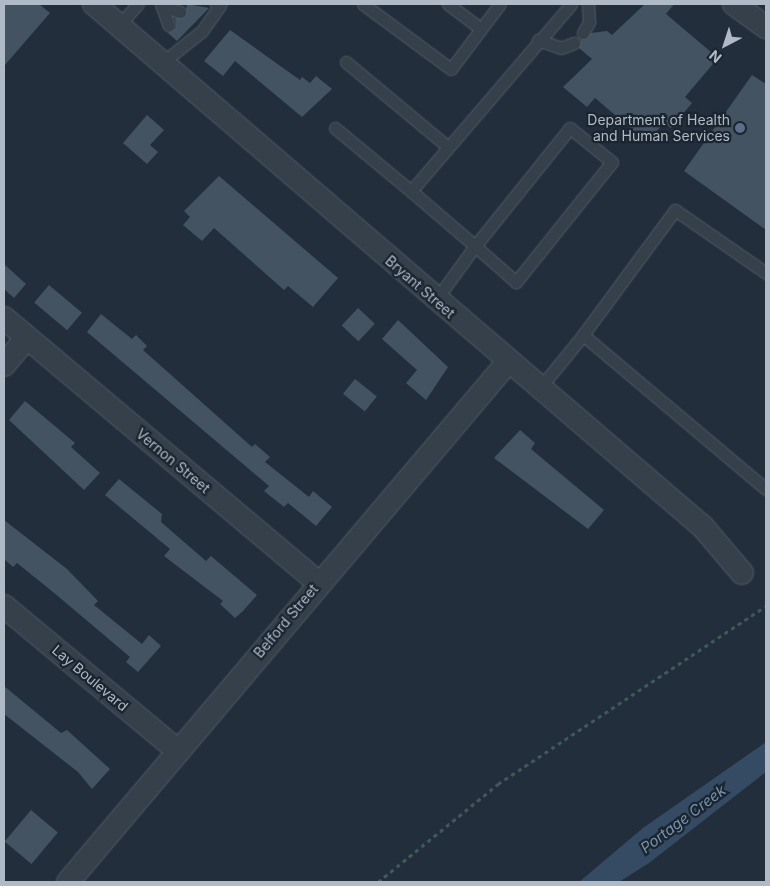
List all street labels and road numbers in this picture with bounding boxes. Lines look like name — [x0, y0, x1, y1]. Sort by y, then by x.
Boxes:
street label: Bryant Street — [382, 252, 458, 322]
street label: Vernon Street — [133, 425, 213, 497]
street label: Belford Street — [250, 581, 322, 661]
street label: Lay Boulevard — [49, 641, 131, 715]

